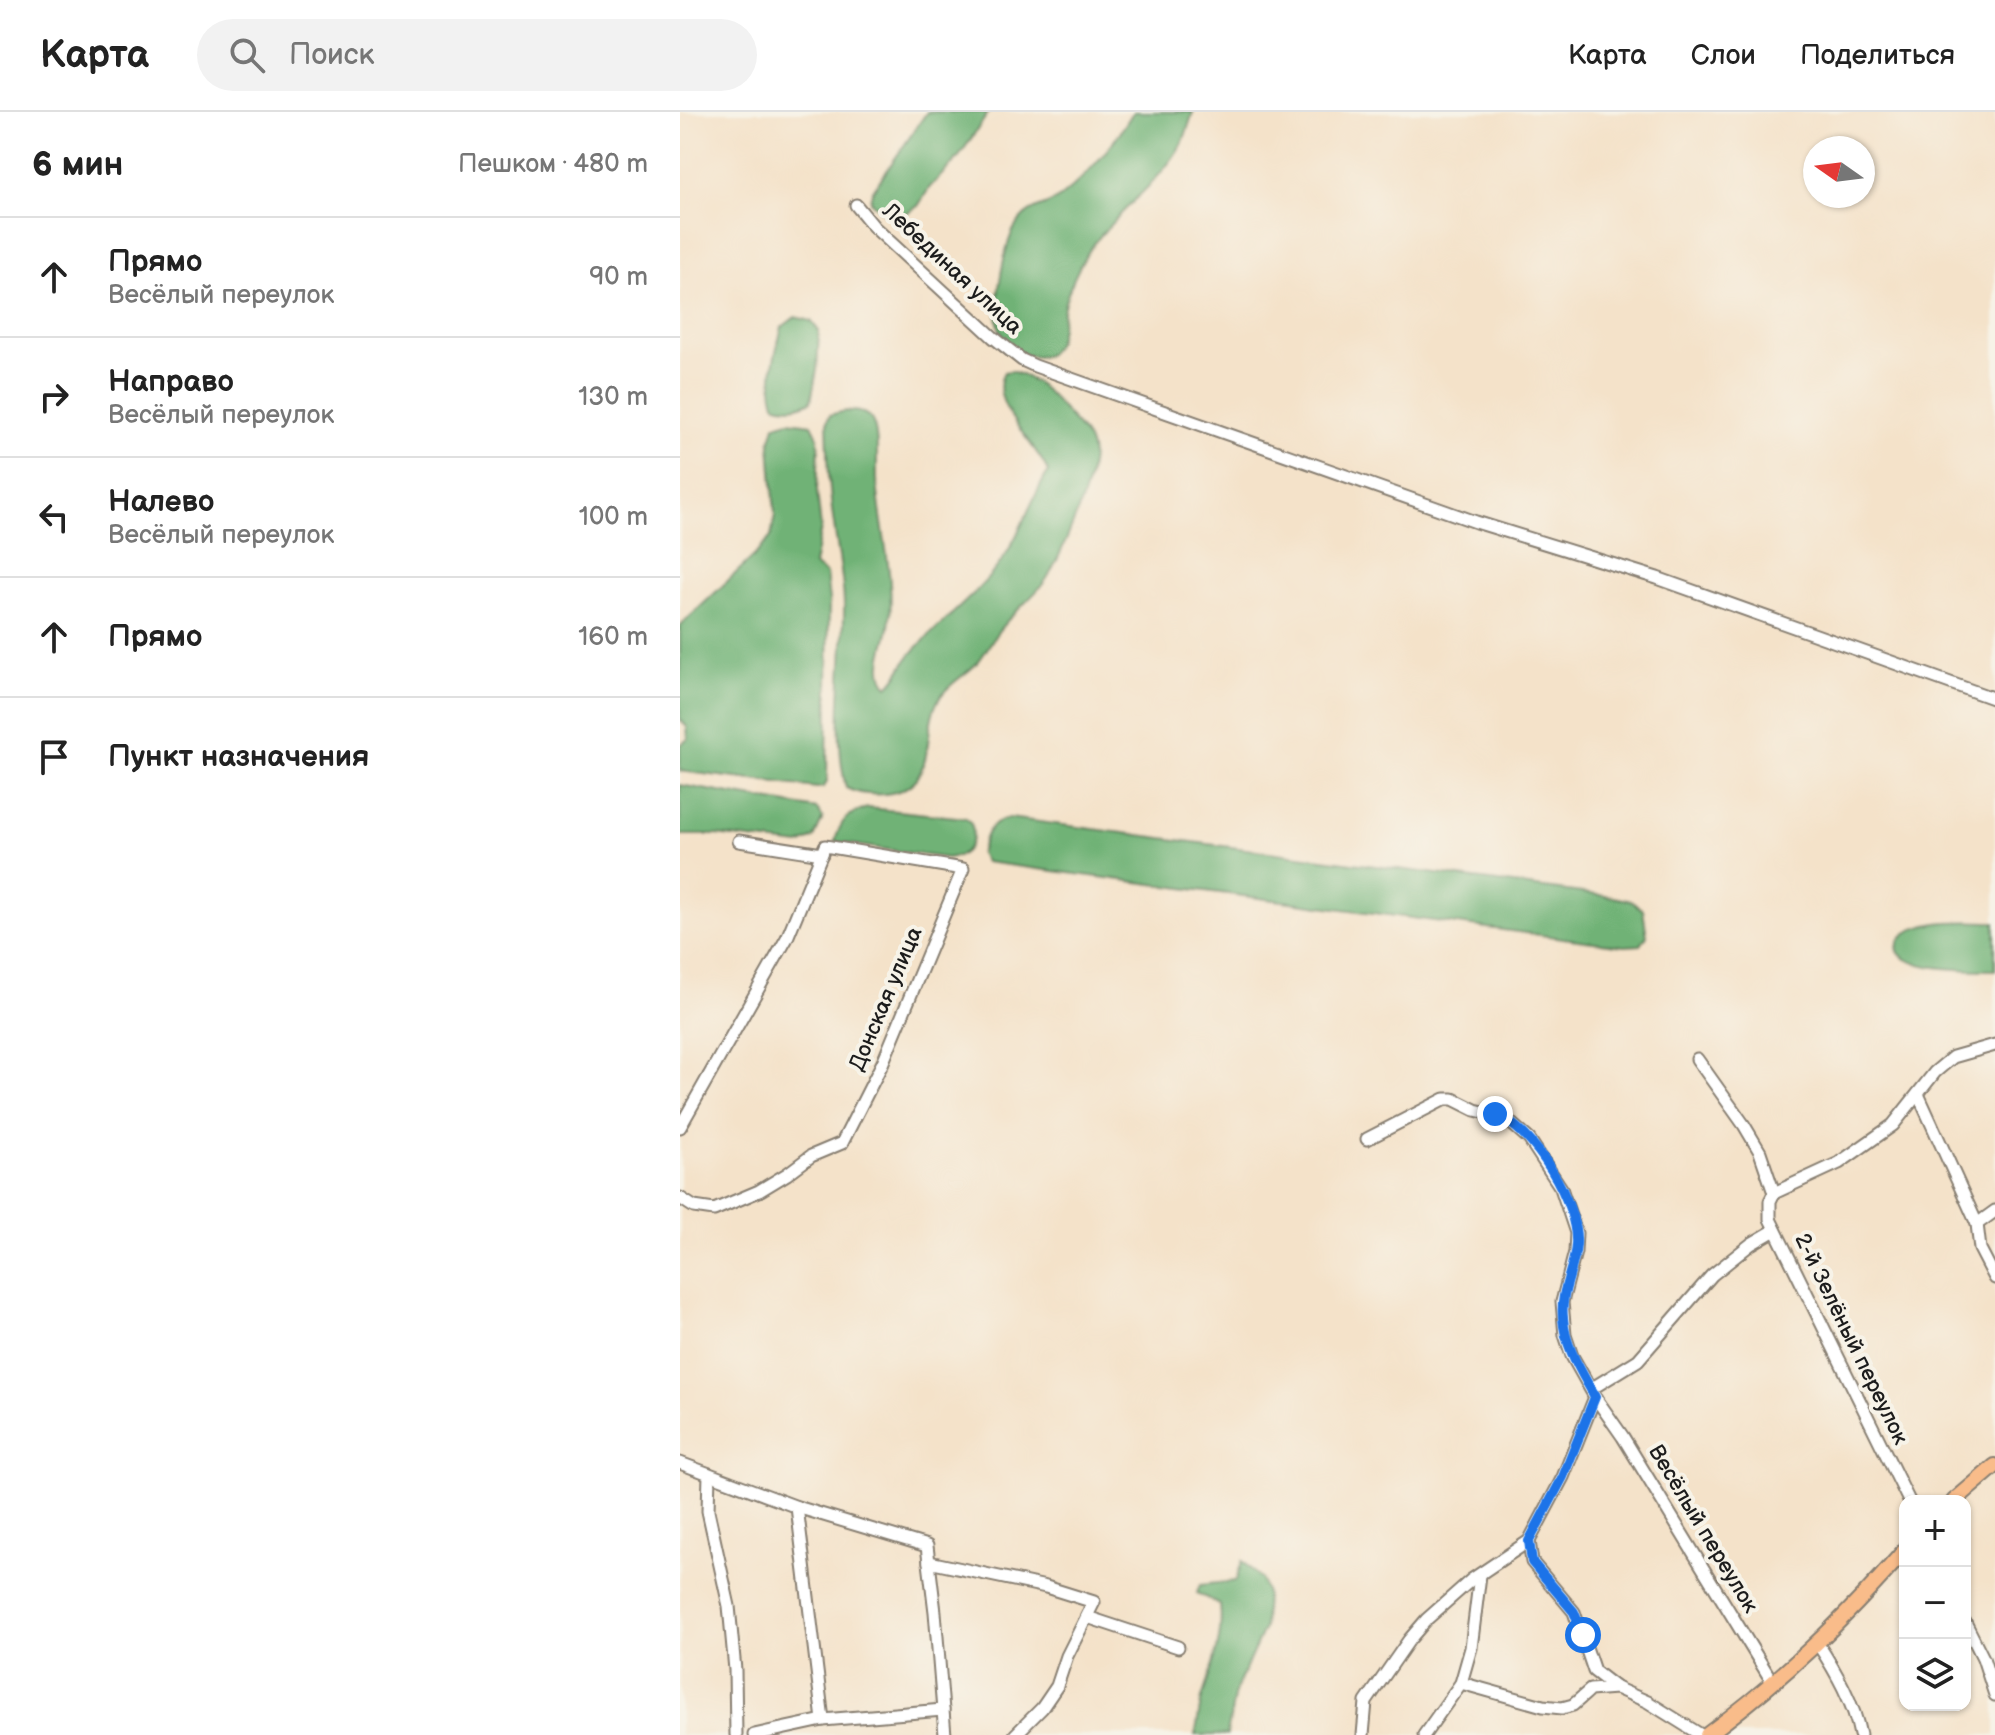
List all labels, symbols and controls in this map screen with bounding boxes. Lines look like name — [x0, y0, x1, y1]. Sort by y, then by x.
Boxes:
search box — [197, 19, 757, 91]
text: Карта — [40, 33, 149, 78]
icon: search — [225, 33, 269, 77]
text: Поиск — [289, 37, 375, 73]
text: Карта — [1568, 39, 1647, 72]
text: Слои — [1691, 39, 1756, 72]
text: Поделиться — [1800, 39, 1955, 72]
north arrow — [1803, 136, 1875, 208]
text: 6 мин — [32, 144, 123, 185]
text: Пешком · 480 m — [458, 149, 648, 180]
street label: Лебединая улица — [876, 197, 1027, 340]
text: Прямо — [108, 244, 202, 280]
icon: ahead — [32, 255, 76, 299]
text: 90 m — [589, 262, 648, 293]
text: Весёлый переулок — [108, 280, 334, 311]
text: Направо — [108, 364, 234, 400]
icon: right — [32, 375, 76, 419]
text: 130 m — [578, 382, 648, 413]
text: Весёлый переулок — [108, 400, 334, 431]
text: Налево — [108, 484, 214, 520]
icon: left — [32, 495, 76, 539]
text: 100 m — [579, 502, 648, 533]
text: Весёлый переулок — [108, 520, 334, 551]
icon: ahead — [32, 615, 76, 659]
text: Прямо — [108, 619, 202, 655]
text: 160 m — [578, 622, 648, 653]
icon: arrive — [32, 735, 76, 779]
text: Пункт назначения — [108, 739, 369, 775]
street label: Донская улица — [844, 923, 928, 1075]
route end — [1477, 1096, 1513, 1132]
street label: 2-й Зелёный переулок — [1788, 1229, 1914, 1449]
street label: Весёлый переулок — [1642, 1440, 1764, 1618]
map controls — [1899, 1495, 1971, 1711]
button: + — [1899, 1495, 1971, 1567]
button: − — [1899, 1567, 1971, 1639]
route start — [1565, 1617, 1601, 1653]
button: layers — [1899, 1639, 1971, 1711]

